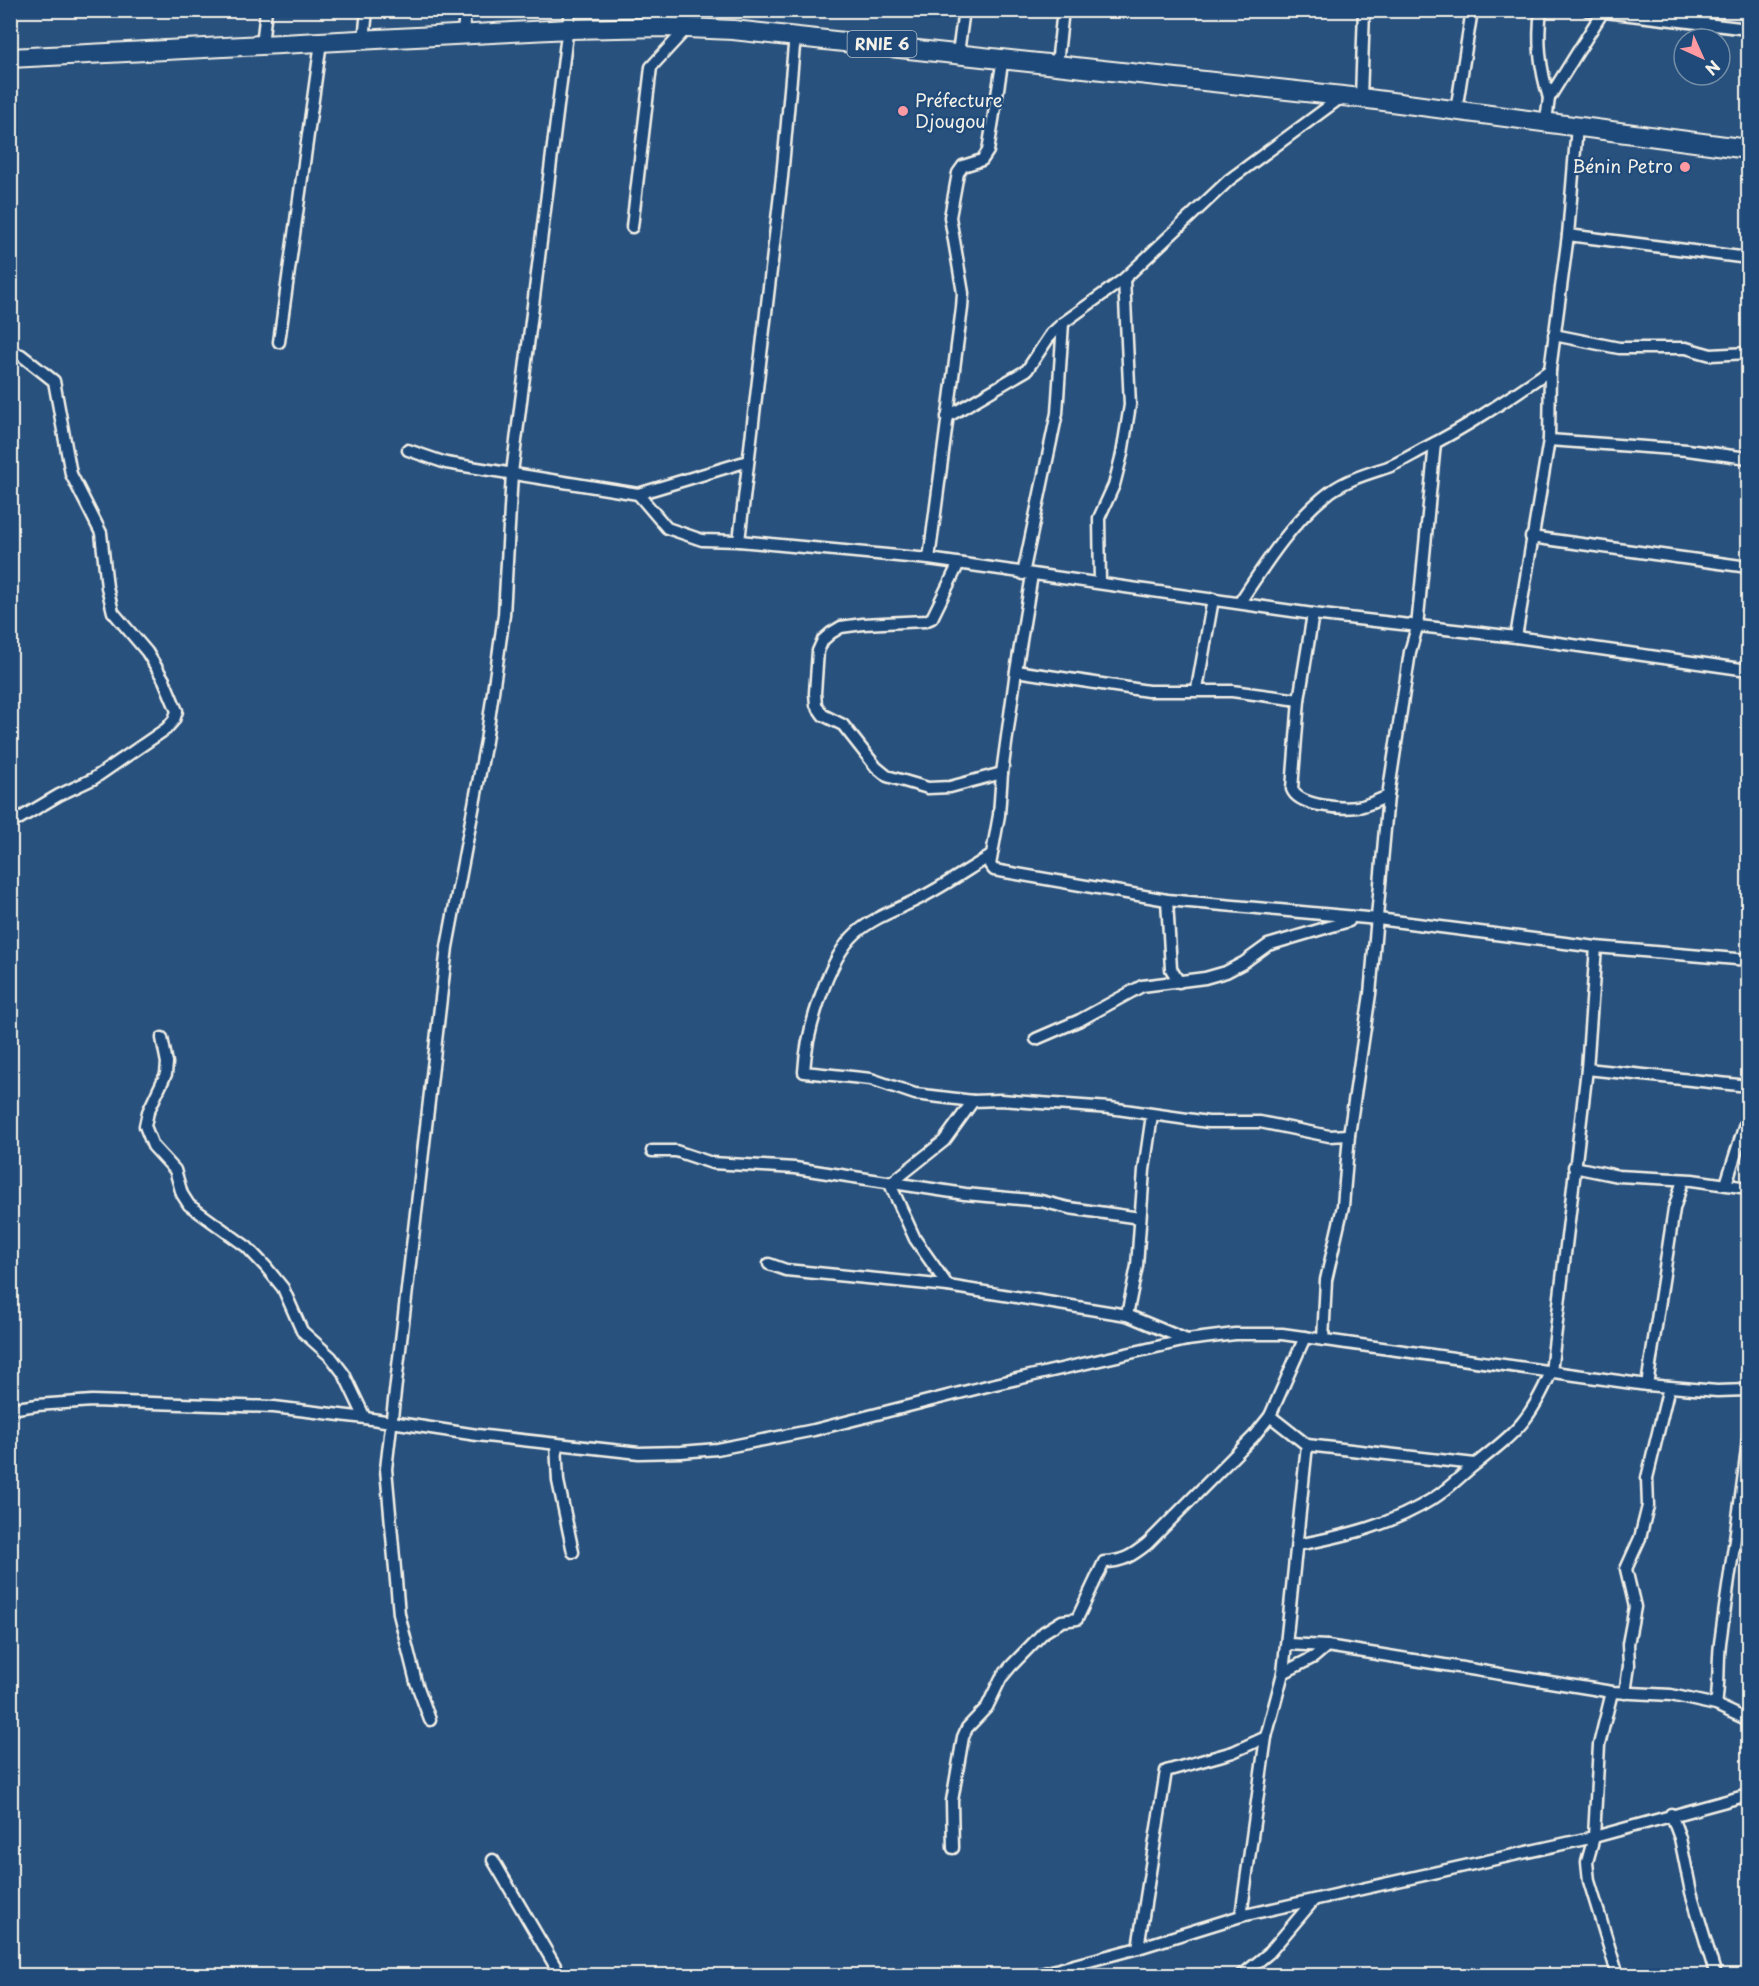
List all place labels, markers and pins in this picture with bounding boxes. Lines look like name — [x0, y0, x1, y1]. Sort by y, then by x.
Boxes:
place label: Préfecture Djougou — [915, 86, 1003, 134]
marker: Préfecture Djougou — [896, 104, 910, 118]
place label: Bénin Petro — [1572, 152, 1673, 179]
marker: Bénin Petro — [1678, 160, 1692, 174]

